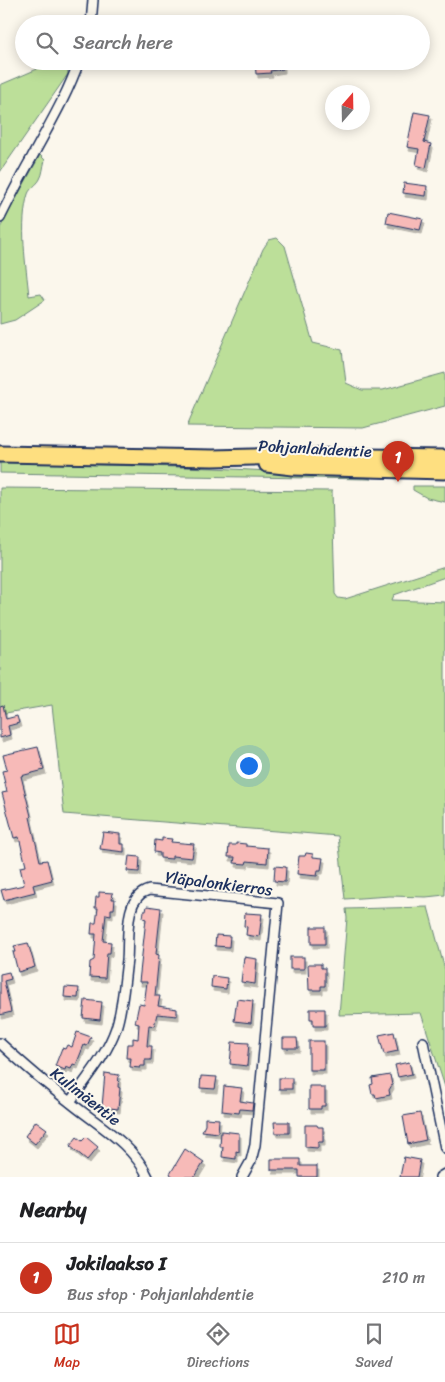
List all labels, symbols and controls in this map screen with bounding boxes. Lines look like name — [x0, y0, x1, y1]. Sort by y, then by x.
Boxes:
search box — [15, 15, 430, 70]
text: Search here — [73, 26, 173, 59]
icon: search — [33, 29, 61, 57]
north arrow — [325, 85, 370, 130]
street label: Pohjanlahdentie — [258, 431, 373, 466]
pin: 1 — [382, 441, 414, 482]
your location — [236, 753, 262, 779]
street label: Yläpalonkierros — [164, 863, 275, 905]
street label: Kulimäentie — [44, 1059, 128, 1134]
text: Nearby — [20, 1191, 86, 1229]
text: Jokilaakso I — [67, 1247, 166, 1280]
text: 1 — [33, 1263, 39, 1292]
text: 210 m — [382, 1263, 425, 1292]
text: Bus stop · Pohjanlahdentie — [67, 1280, 254, 1309]
tab: Map — [53, 1320, 81, 1375]
tab: Directions — [187, 1320, 249, 1375]
tab: Saved — [355, 1320, 392, 1375]

